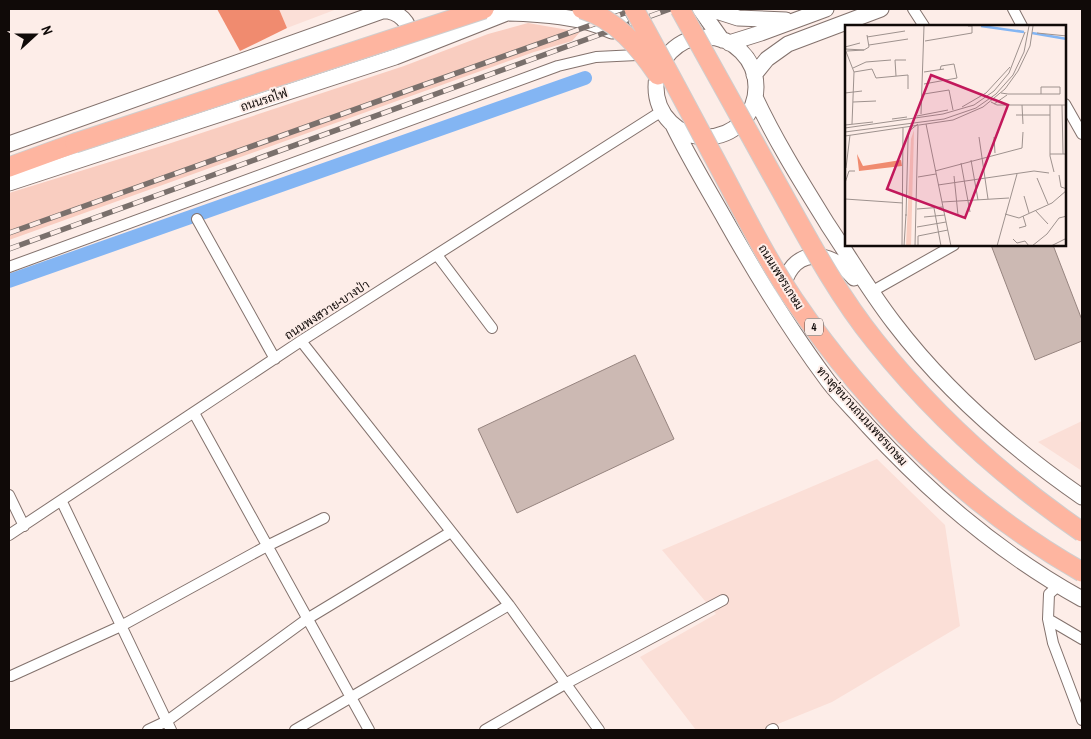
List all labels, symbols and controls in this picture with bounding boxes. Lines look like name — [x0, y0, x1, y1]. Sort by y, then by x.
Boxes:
north arrow — [10, 10, 60, 60]
text: N — [37, 23, 57, 37]
inset map — [845, 25, 1066, 246]
street label: ถนนรถไฟ — [239, 85, 289, 115]
street label: ถนนเพชรเกษม — [755, 241, 807, 313]
street label: ถนนพงสวาย-บางป่า — [282, 277, 372, 343]
road number: 4 — [805, 318, 823, 336]
street label: ทางคู่ขนานถนนเพชรเกษม — [813, 363, 911, 469]

